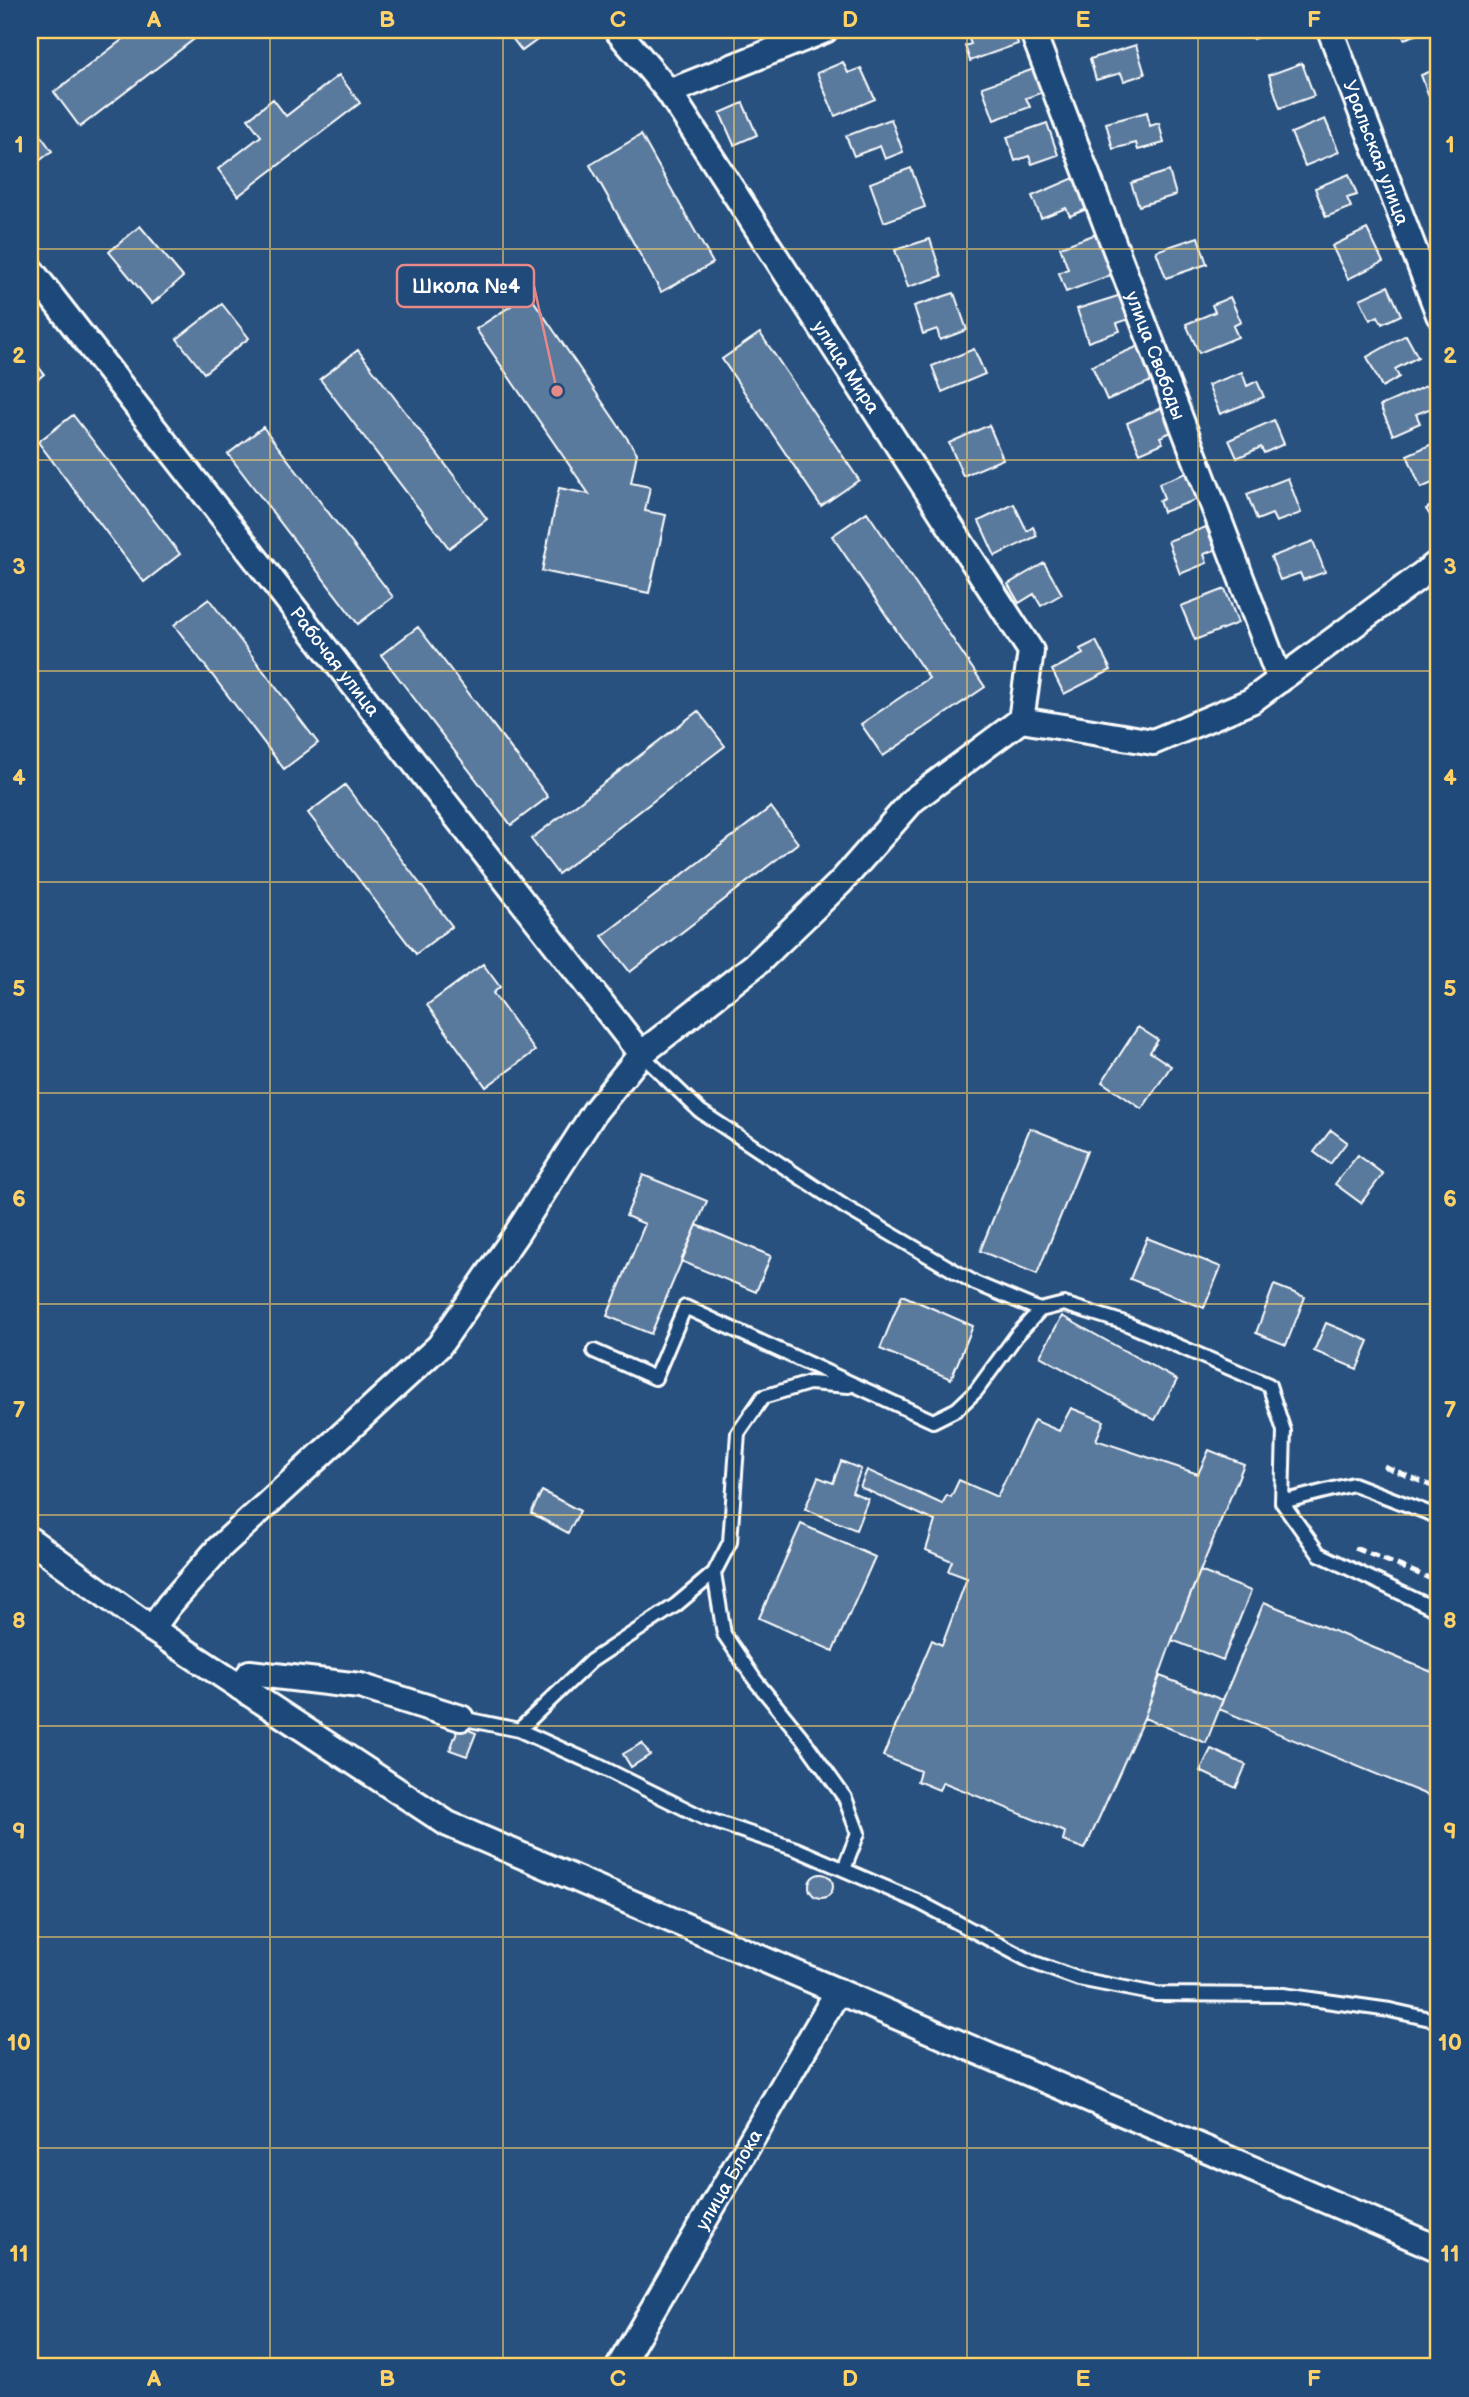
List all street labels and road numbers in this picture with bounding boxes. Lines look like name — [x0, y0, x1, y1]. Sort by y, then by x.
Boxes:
street label: Уральская улица — [1337, 77, 1414, 229]
street label: улица Свободы — [1120, 288, 1190, 423]
street label: улица Мира — [807, 317, 884, 418]
street label: Рабочая улица — [284, 603, 384, 722]
street label: улица Блока — [691, 2126, 768, 2235]

